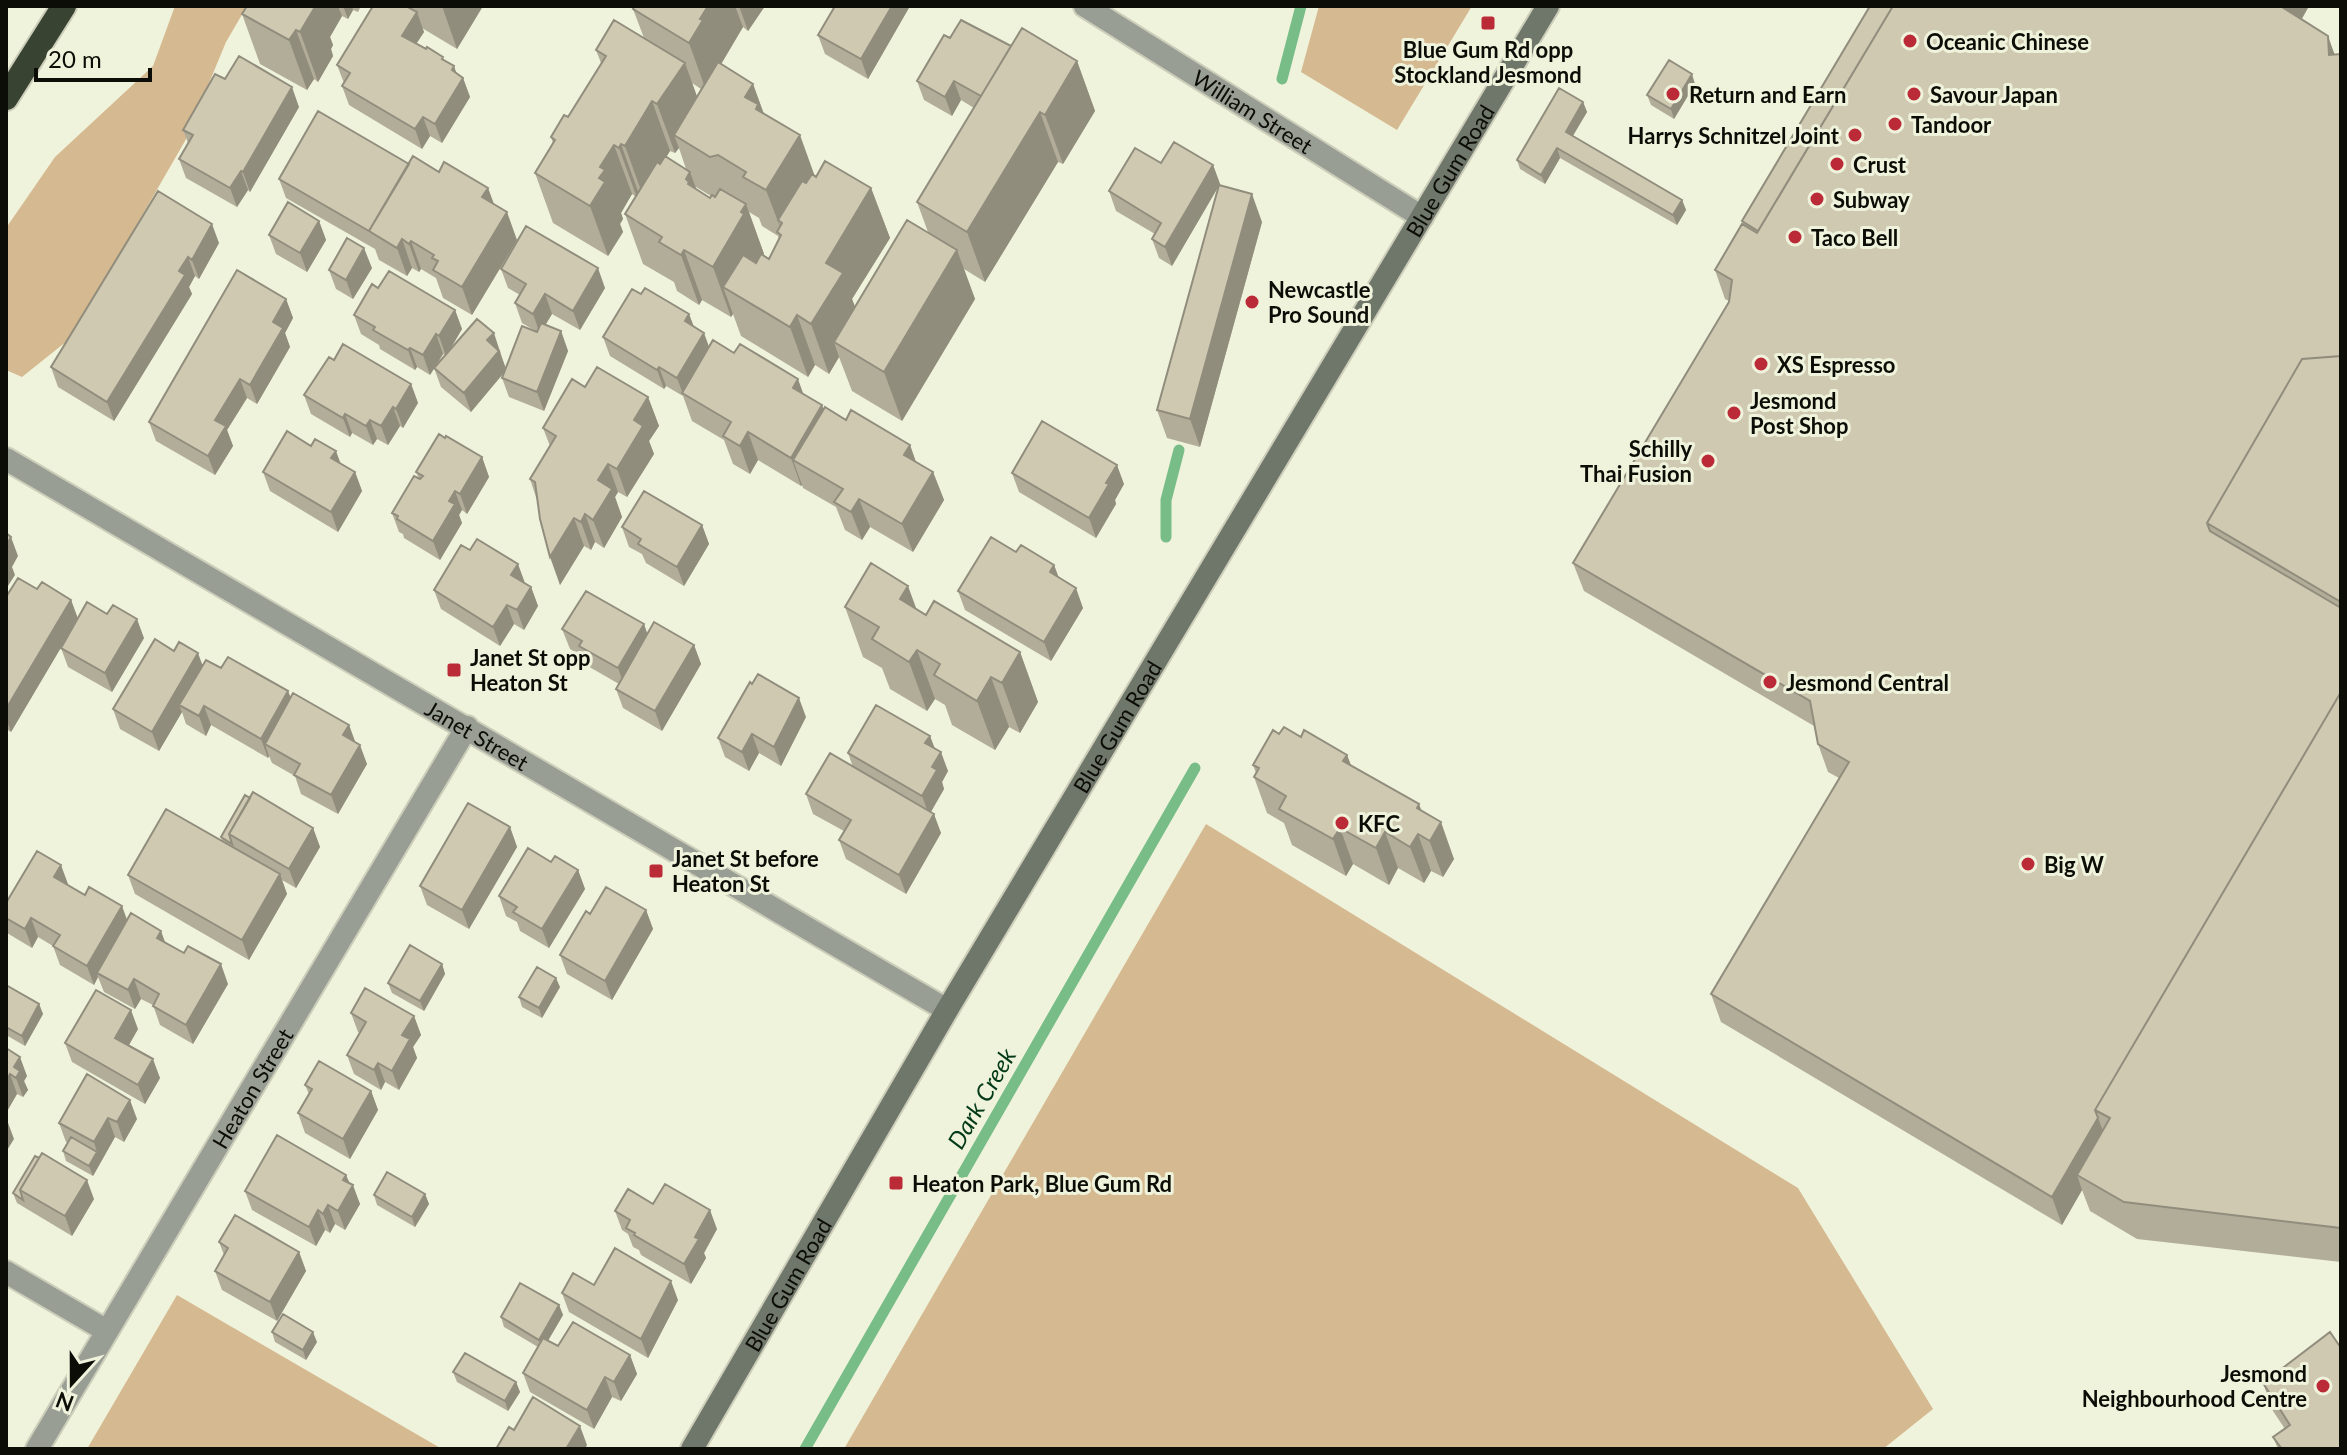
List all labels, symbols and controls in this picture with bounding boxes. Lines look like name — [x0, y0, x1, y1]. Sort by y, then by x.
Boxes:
marker: Blue Gum Rd opp Stockland Jesmond — [1479, 14, 1497, 32]
place label: Oceanic Chinese — [1926, 28, 2089, 55]
scale bar — [36, 32, 150, 82]
marker: Oceanic Chinese — [1901, 32, 1919, 50]
place label: Blue Gum Rd opp Stockland Jesmond — [1394, 36, 1582, 88]
text: 20 m — [48, 44, 102, 73]
street label: William Street — [1188, 63, 1318, 159]
place label: Return and Earn — [1689, 81, 1846, 108]
place label: Savour Japan — [1930, 81, 2058, 108]
marker: Return and Earn — [1664, 85, 1682, 103]
marker: Savour Japan — [1905, 85, 1923, 103]
street label: Blue Gum Road — [1400, 100, 1499, 242]
place label: Tandoor — [1911, 111, 1992, 138]
marker: Tandoor — [1886, 115, 1904, 133]
place label: Harrys Schnitzel Joint — [1628, 122, 1840, 149]
marker: Harrys Schnitzel Joint — [1846, 126, 1864, 144]
place label: Crust — [1853, 151, 1907, 178]
marker: Crust — [1828, 155, 1846, 173]
place label: Subway — [1833, 186, 1910, 213]
marker: Subway — [1808, 190, 1826, 208]
place label: Taco Bell — [1811, 224, 1898, 251]
marker: Taco Bell — [1786, 228, 1804, 246]
place label: Newcastle Pro Sound — [1268, 276, 1371, 328]
marker: Newcastle Pro Sound — [1243, 293, 1261, 311]
place label: XS Espresso — [1777, 351, 1895, 378]
marker: XS Espresso — [1752, 355, 1770, 373]
place label: Jesmond Post Shop — [1750, 387, 1848, 439]
marker: Jesmond Post Shop — [1725, 404, 1743, 422]
place label: Schilly Thai Fusion — [1580, 435, 1692, 487]
marker: Schilly Thai Fusion — [1699, 452, 1717, 470]
place label: Janet St opp Heaton St — [470, 644, 591, 696]
street label: Blue Gum Road — [1067, 656, 1167, 798]
marker: Janet St opp Heaton St — [445, 661, 463, 679]
place label: Jesmond Central — [1786, 669, 1949, 696]
marker: Jesmond Central — [1761, 673, 1779, 691]
street label: Janet Street — [421, 694, 534, 776]
place label: KFC — [1358, 810, 1400, 837]
marker: KFC — [1333, 814, 1351, 832]
place label: Janet St before Heaton St — [672, 845, 819, 897]
place label: Big W — [2044, 851, 2104, 878]
marker: Big W — [2019, 855, 2037, 873]
marker: Janet St before Heaton St — [647, 862, 665, 880]
street label: Heaton Street — [206, 1023, 298, 1153]
water label: Dark Creek — [941, 1042, 1022, 1153]
place label: Heaton Park, Blue Gum Rd — [912, 1170, 1172, 1197]
marker: Heaton Park, Blue Gum Rd — [887, 1174, 905, 1192]
street label: Blue Gum Road — [738, 1213, 837, 1356]
north arrow — [32, 1343, 112, 1423]
place label: Jesmond Neighbourhood Centre — [2082, 1360, 2307, 1412]
marker: Jesmond Neighbourhood Centre — [2314, 1377, 2332, 1395]
text: N — [52, 1386, 77, 1418]

